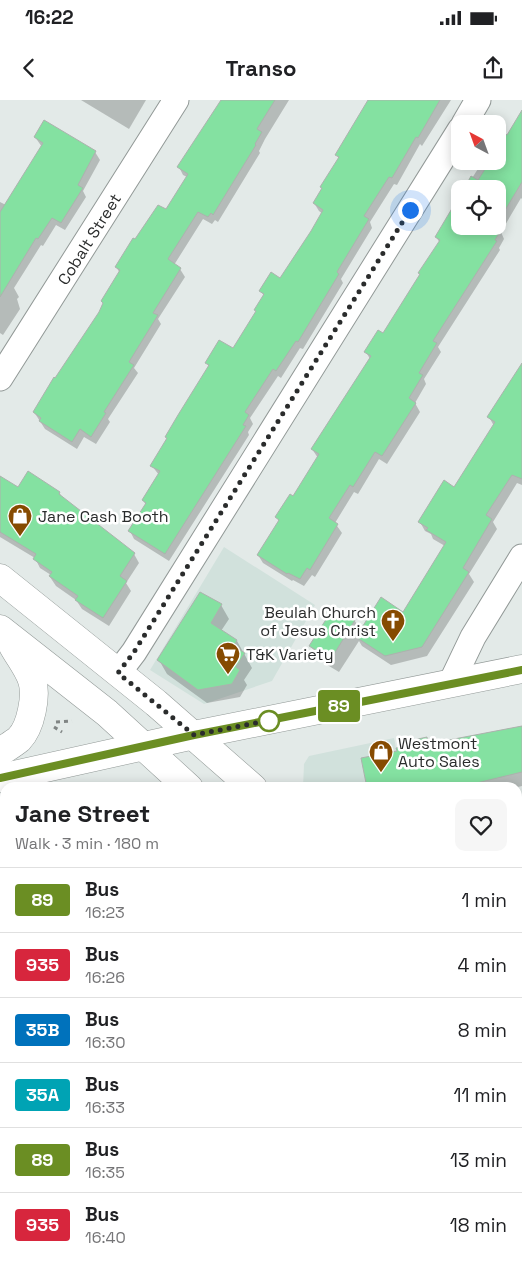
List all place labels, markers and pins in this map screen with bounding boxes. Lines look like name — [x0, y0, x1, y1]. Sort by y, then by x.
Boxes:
shop icon: Jane Cash Booth — [7, 503, 33, 537]
place label: Jane Cash Booth — [38, 506, 169, 527]
place label: Beulah Church of Jesus Christ — [260, 602, 376, 641]
church icon: Beulah Church of Jesus Christ — [380, 608, 406, 642]
supermarket icon: T&K Variety — [215, 641, 241, 675]
place label: T&K Variety — [246, 644, 334, 665]
unlabelled marker — [258, 710, 280, 732]
place label: Westmont Auto Sales — [398, 733, 480, 772]
shop icon: Westmont Auto Sales — [368, 739, 394, 773]

